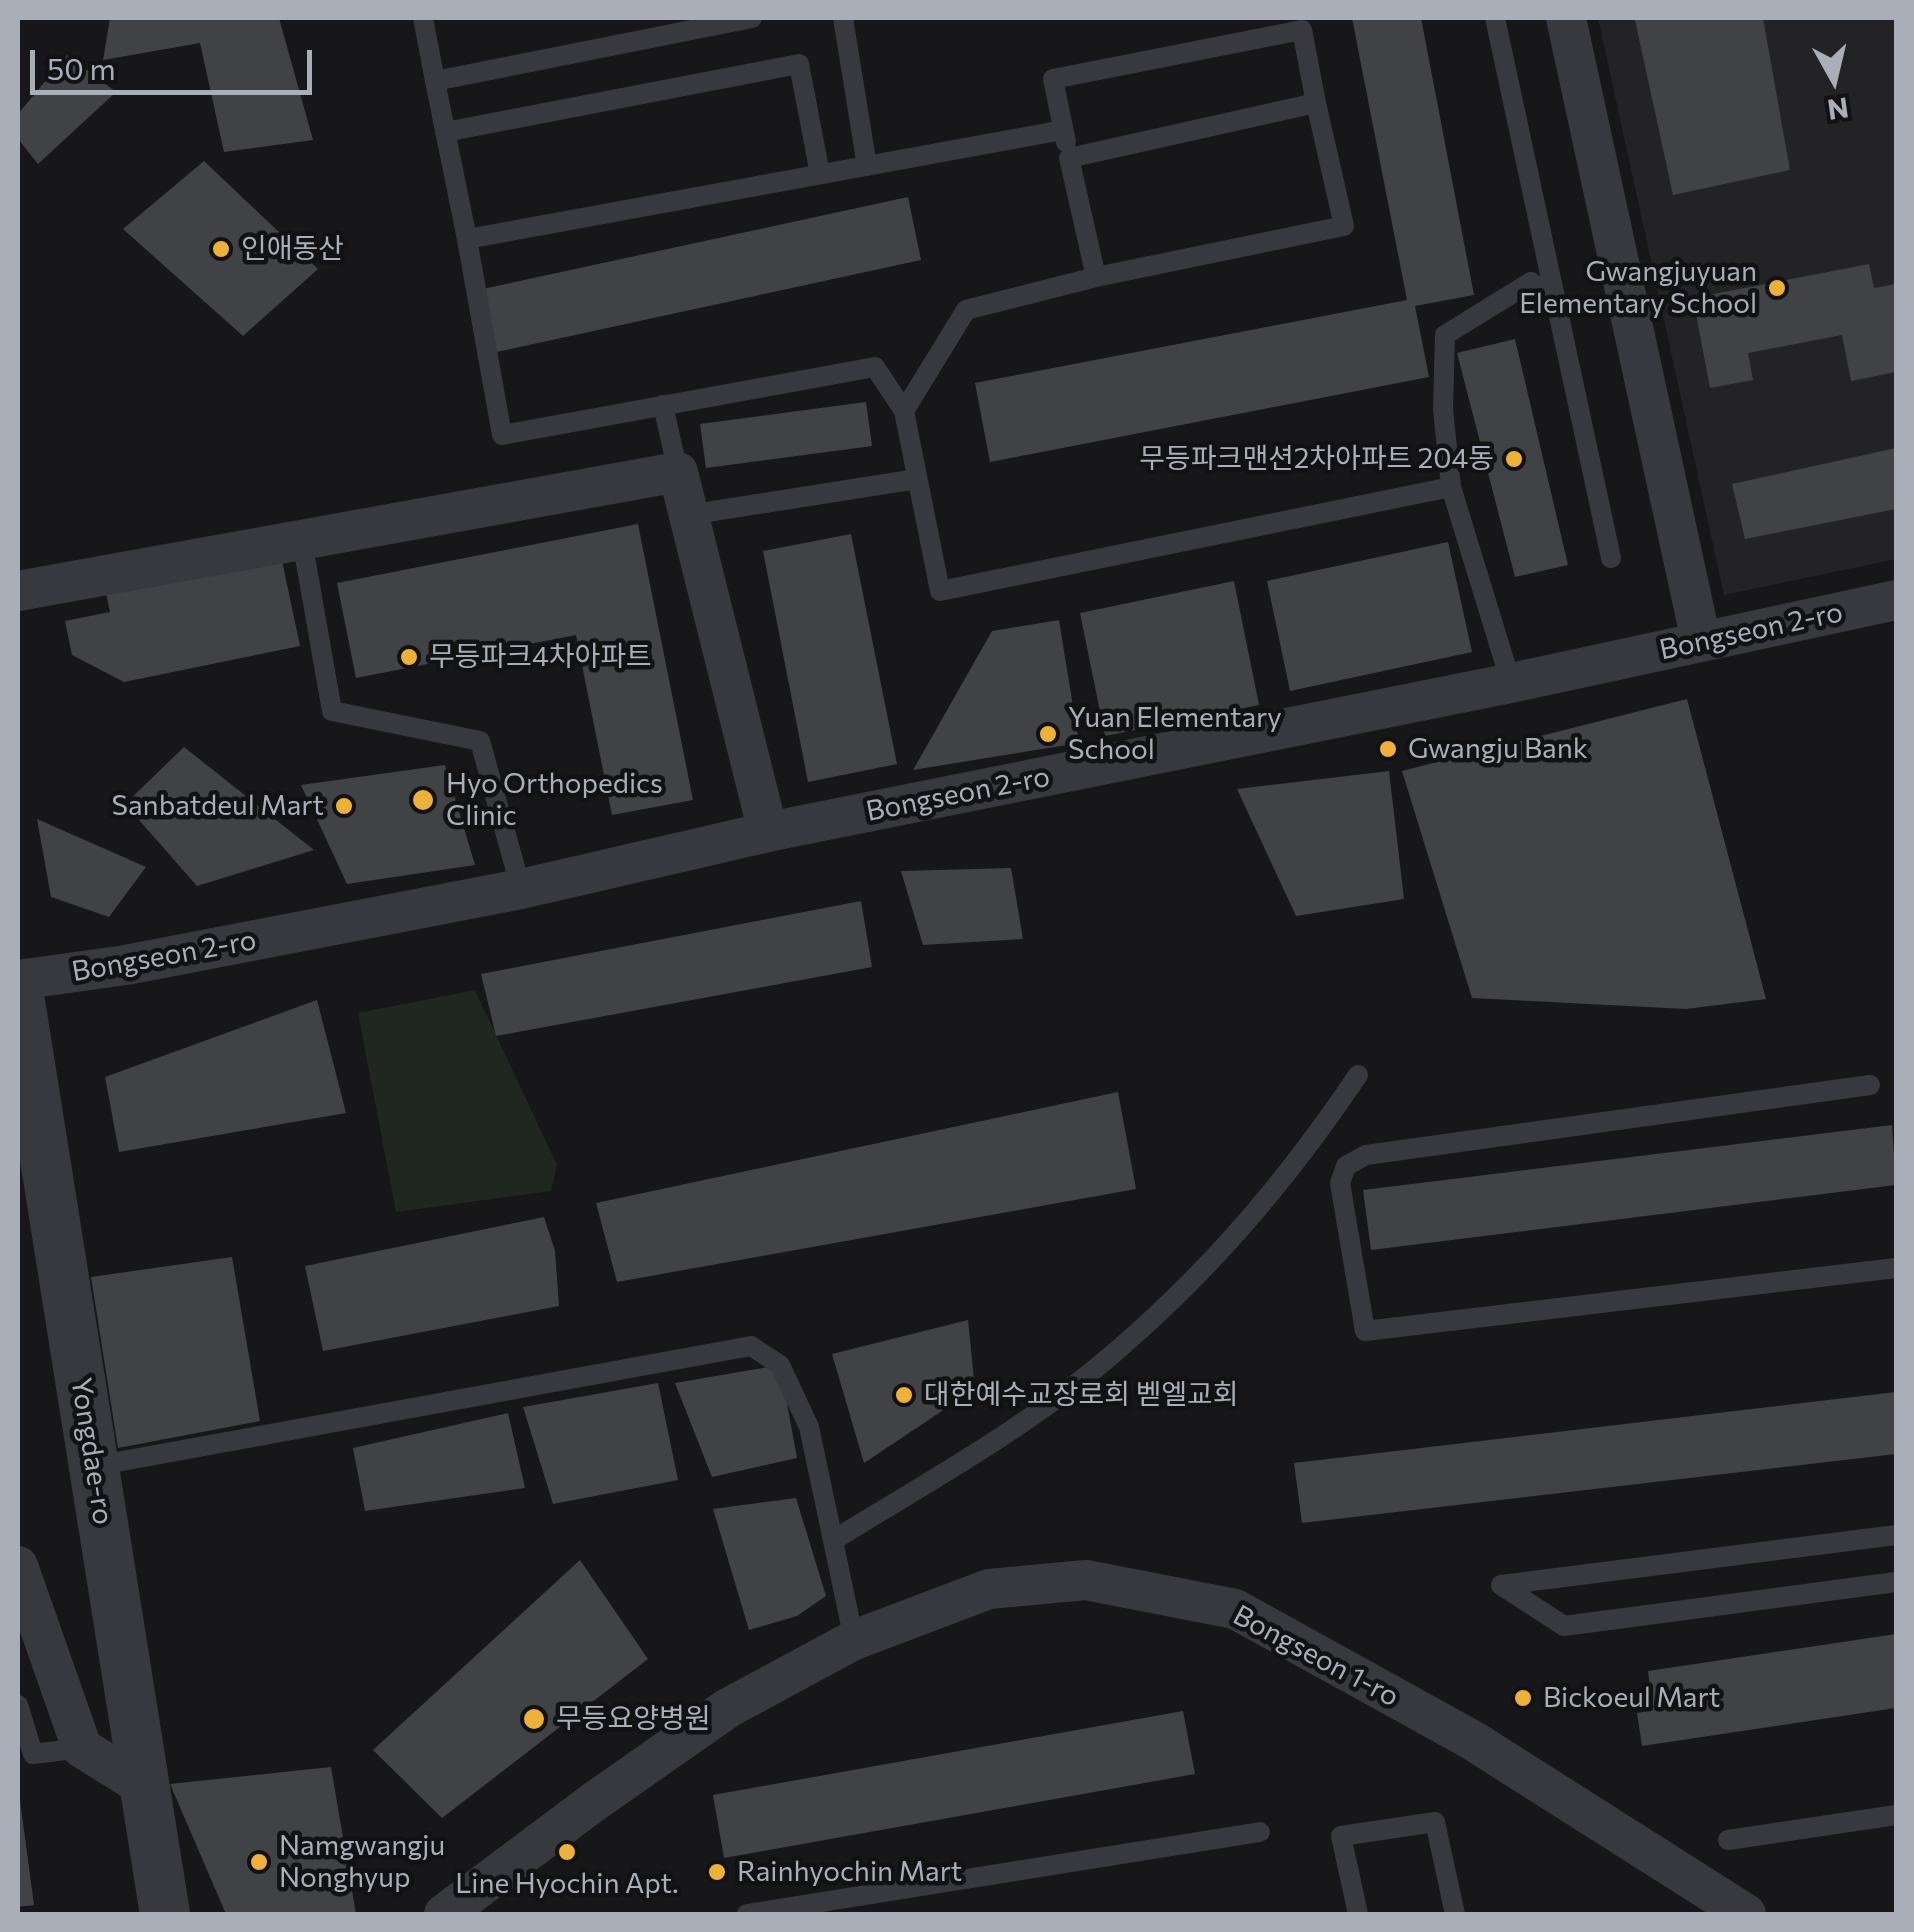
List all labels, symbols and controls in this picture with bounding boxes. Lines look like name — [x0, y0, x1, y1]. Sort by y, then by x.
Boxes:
scale bar — [35, 30, 318, 92]
north arrow — [1784, 30, 1884, 130]
text: 50 m — [47, 49, 116, 86]
text: N — [1825, 91, 1851, 128]
place label: 인애동산 — [241, 232, 344, 266]
marker: 인애동산 — [210, 238, 232, 260]
place label: Gwangjuyuan Elementary School — [1519, 255, 1757, 321]
marker: Gwangjuyuan Elementary School — [1766, 277, 1788, 299]
place label: 무등파크맨션2차아파트 204동 — [1139, 442, 1494, 476]
marker: 무등파크맨션2차아파트 204동 — [1503, 448, 1525, 470]
street label: Bongseon 2-ro — [1656, 595, 1846, 667]
place label: 무등파크4차아파트 — [429, 640, 652, 674]
marker: 무등파크4차아파트 — [398, 646, 420, 668]
place label: Yuan Elementary School — [1068, 701, 1282, 767]
marker: Yuan Elementary School — [1037, 723, 1059, 745]
place label: Gwangju Bank — [1408, 732, 1588, 766]
marker: Gwangju Bank — [1377, 738, 1399, 760]
street label: Bongseon 2-ro — [863, 760, 1053, 828]
place label: Hyo Orthopedics Clinic — [446, 767, 663, 833]
marker: Hyo Orthopedics Clinic — [410, 787, 436, 813]
place label: Sanbatdeul Mart — [112, 789, 324, 823]
marker: Sanbatdeul Mart — [333, 795, 355, 817]
street label: Bongseon 2-ro — [69, 923, 259, 989]
street label: Yongdae-ro — [64, 1375, 120, 1527]
place label: 대한예수교장로회 벧엘교회 — [924, 1378, 1238, 1412]
marker: 대한예수교장로회 벧엘교회 — [893, 1384, 915, 1406]
street label: Bongseon 1-ro — [1227, 1598, 1405, 1714]
place label: Bickoeul Mart — [1543, 1681, 1720, 1715]
marker: Bickoeul Mart — [1512, 1687, 1534, 1709]
place label: 무등요양병원 — [556, 1702, 711, 1736]
marker: 무등요양병원 — [521, 1706, 547, 1732]
place label: Namgwangju Nonghyup — [279, 1829, 445, 1895]
marker: Line Hyochin Apt. — [556, 1841, 578, 1863]
marker: Namgwangju Nonghyup — [248, 1851, 270, 1873]
place label: Rainhyochin Mart — [737, 1855, 962, 1889]
marker: Rainhyochin Mart — [706, 1861, 728, 1883]
place label: Line Hyochin Apt. — [455, 1867, 679, 1901]

